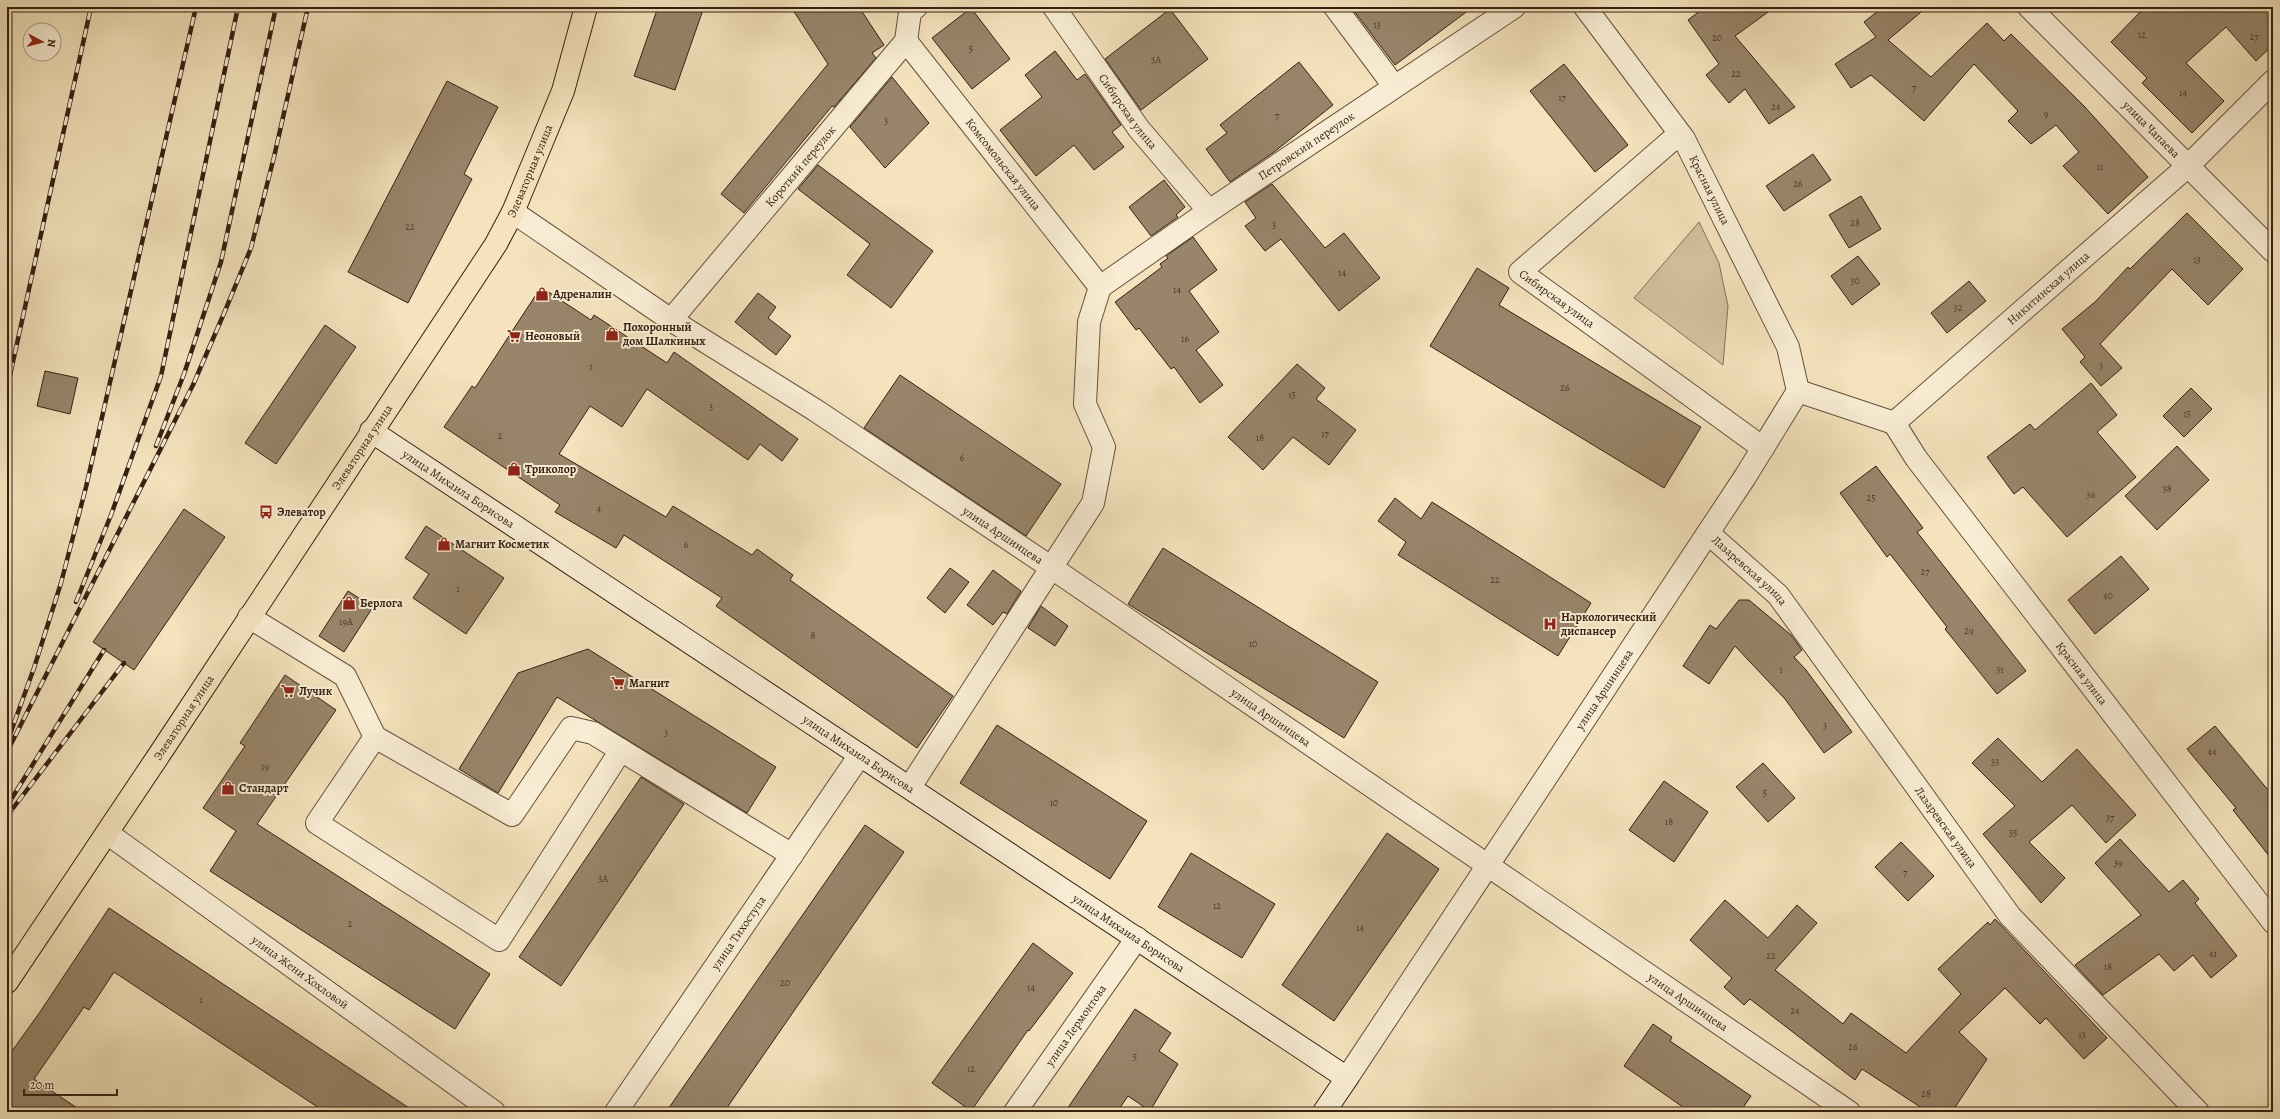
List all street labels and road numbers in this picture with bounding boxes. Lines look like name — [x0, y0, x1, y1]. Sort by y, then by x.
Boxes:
street label: Сибирская улица — [1095, 71, 1161, 153]
street label: улица Чапаева — [2119, 97, 2184, 162]
street label: Петровский переулок — [1255, 108, 1358, 184]
street label: Комсомольская улица — [962, 115, 1045, 214]
street label: Элеваторная улица — [504, 122, 556, 220]
street label: Короткий переулок — [762, 122, 839, 210]
street label: Красная улица — [1685, 152, 1734, 228]
street label: Никитинская улица — [2004, 248, 2093, 329]
street label: Сибирская улица — [1516, 266, 1598, 332]
street label: Элеваторная улица — [328, 401, 396, 493]
street label: улица Михаила Борисова — [399, 446, 518, 532]
street label: улица Аршинцева — [959, 502, 1047, 568]
street label: Лазаревская улица — [1708, 532, 1791, 609]
street label: Красная улица — [2052, 638, 2111, 709]
street label: улица Аршинцева — [1571, 646, 1637, 734]
street label: Элеваторная улица — [150, 671, 218, 763]
street label: улица Аршинцева — [1227, 684, 1314, 751]
street label: улица Михаила Борисова — [799, 711, 918, 797]
street label: Лазаревская улица — [1911, 783, 1981, 872]
street label: улица Михаила Борисова — [1069, 890, 1188, 976]
street label: улица Тихоступа — [707, 892, 770, 974]
street label: улица Жени Хохловой — [248, 931, 352, 1013]
street label: улица Аршинцева — [1644, 969, 1731, 1035]
street label: улица Лермонтова — [1041, 981, 1110, 1070]

